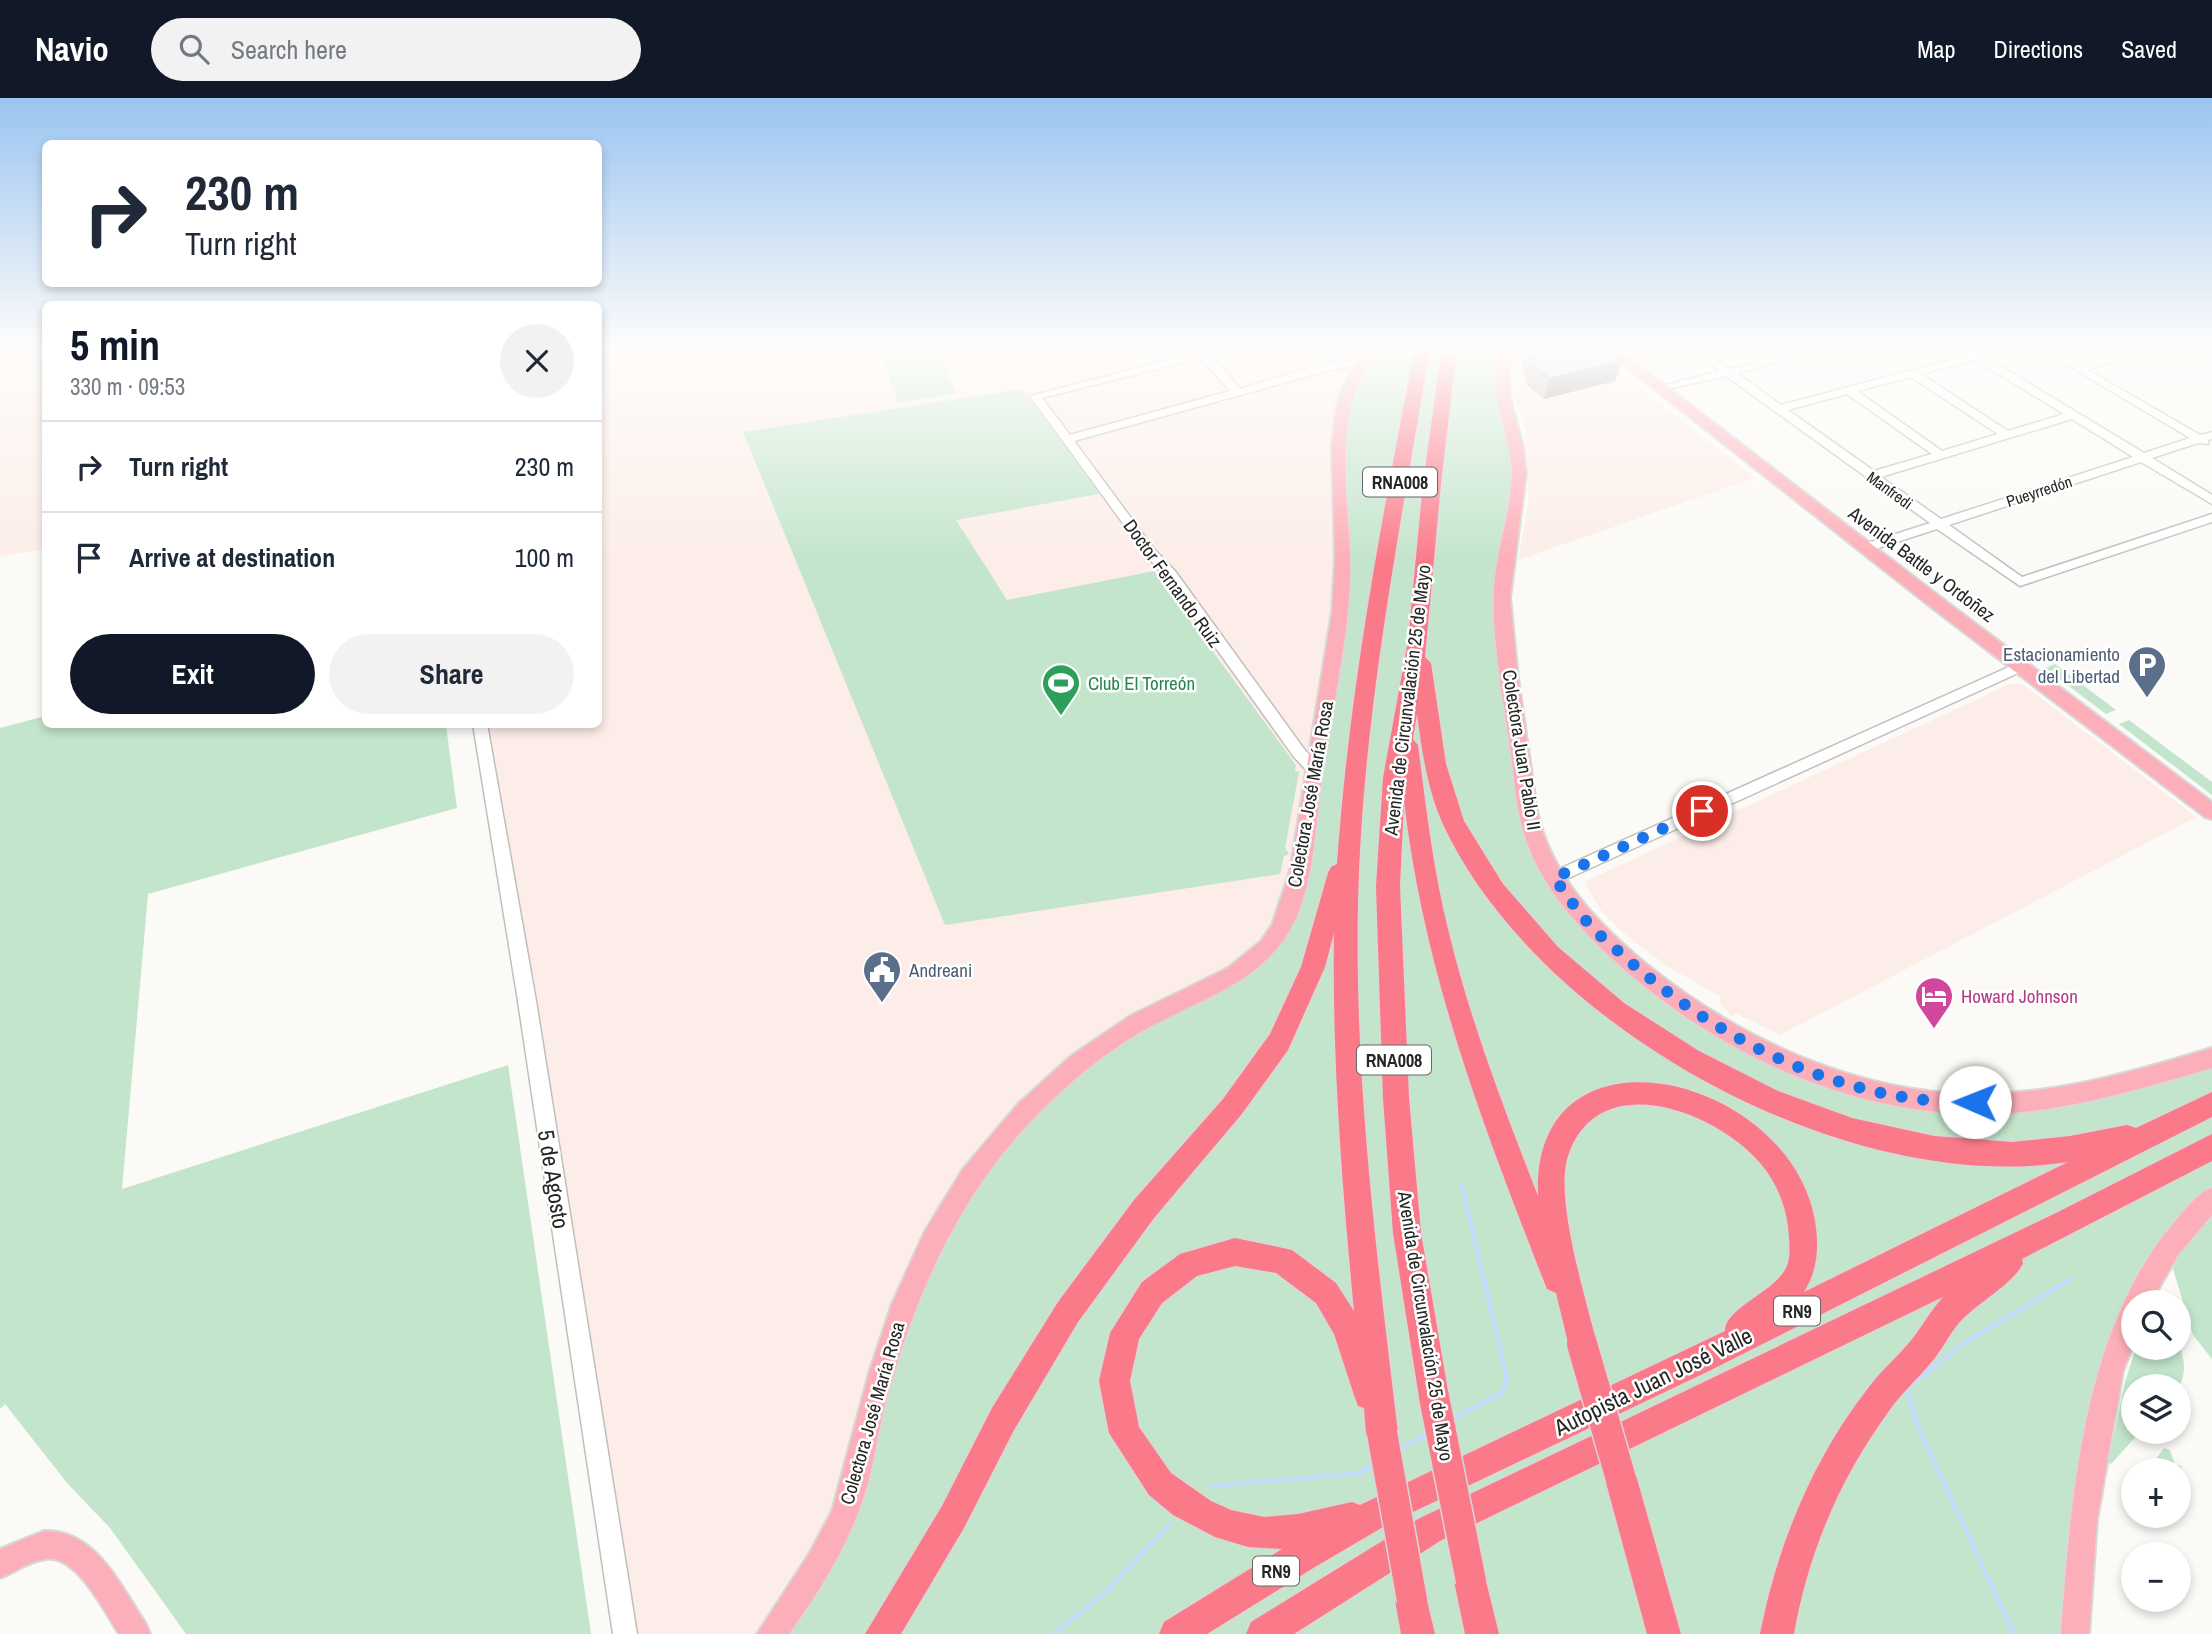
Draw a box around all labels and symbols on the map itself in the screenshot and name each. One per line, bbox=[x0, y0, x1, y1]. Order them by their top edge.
street label: Manfredi bbox=[1863, 466, 1917, 514]
road number: RNA008 bbox=[1363, 468, 1437, 496]
street label: Pueyrredón bbox=[2003, 470, 2075, 512]
street label: Avenida Battle y Ordoñez bbox=[1843, 500, 2001, 628]
street label: Doctor Fernando Ruiz bbox=[1118, 514, 1228, 653]
street label: Avenida de Circunvalación 25 de Mayo bbox=[1377, 563, 1437, 838]
place label: Estacionamiento del Libertad bbox=[2003, 641, 2120, 689]
parking icon: Estacionamiento del Libertad bbox=[2126, 644, 2168, 699]
sports icon: Club El Torreón bbox=[1040, 662, 1082, 717]
street label: Colectora Juan Pablo II bbox=[1496, 668, 1548, 832]
place label: Club El Torreón bbox=[1088, 670, 1195, 696]
street label: Colectora José María Rosa bbox=[1281, 698, 1339, 889]
pin bbox=[1672, 781, 1732, 841]
public building icon: Andreani bbox=[861, 949, 903, 1004]
place label: Andreani bbox=[908, 957, 972, 983]
hotel icon: Howard Johnson bbox=[1913, 975, 1955, 1030]
place label: Howard Johnson bbox=[1961, 983, 2078, 1009]
road number: RNA008 bbox=[1357, 1045, 1431, 1074]
position arrow bbox=[1938, 1065, 2012, 1139]
street label: 5 de Agosto bbox=[531, 1127, 577, 1231]
street label: Avenida de Circunvalación 25 de Mayo bbox=[1392, 1188, 1460, 1463]
road number: RN9 bbox=[1774, 1296, 1820, 1326]
street label: Colectora José María Rosa bbox=[833, 1318, 911, 1507]
street label: Autopista Juan José Valle bbox=[1548, 1320, 1757, 1443]
road number: RN9 bbox=[1253, 1556, 1299, 1586]

